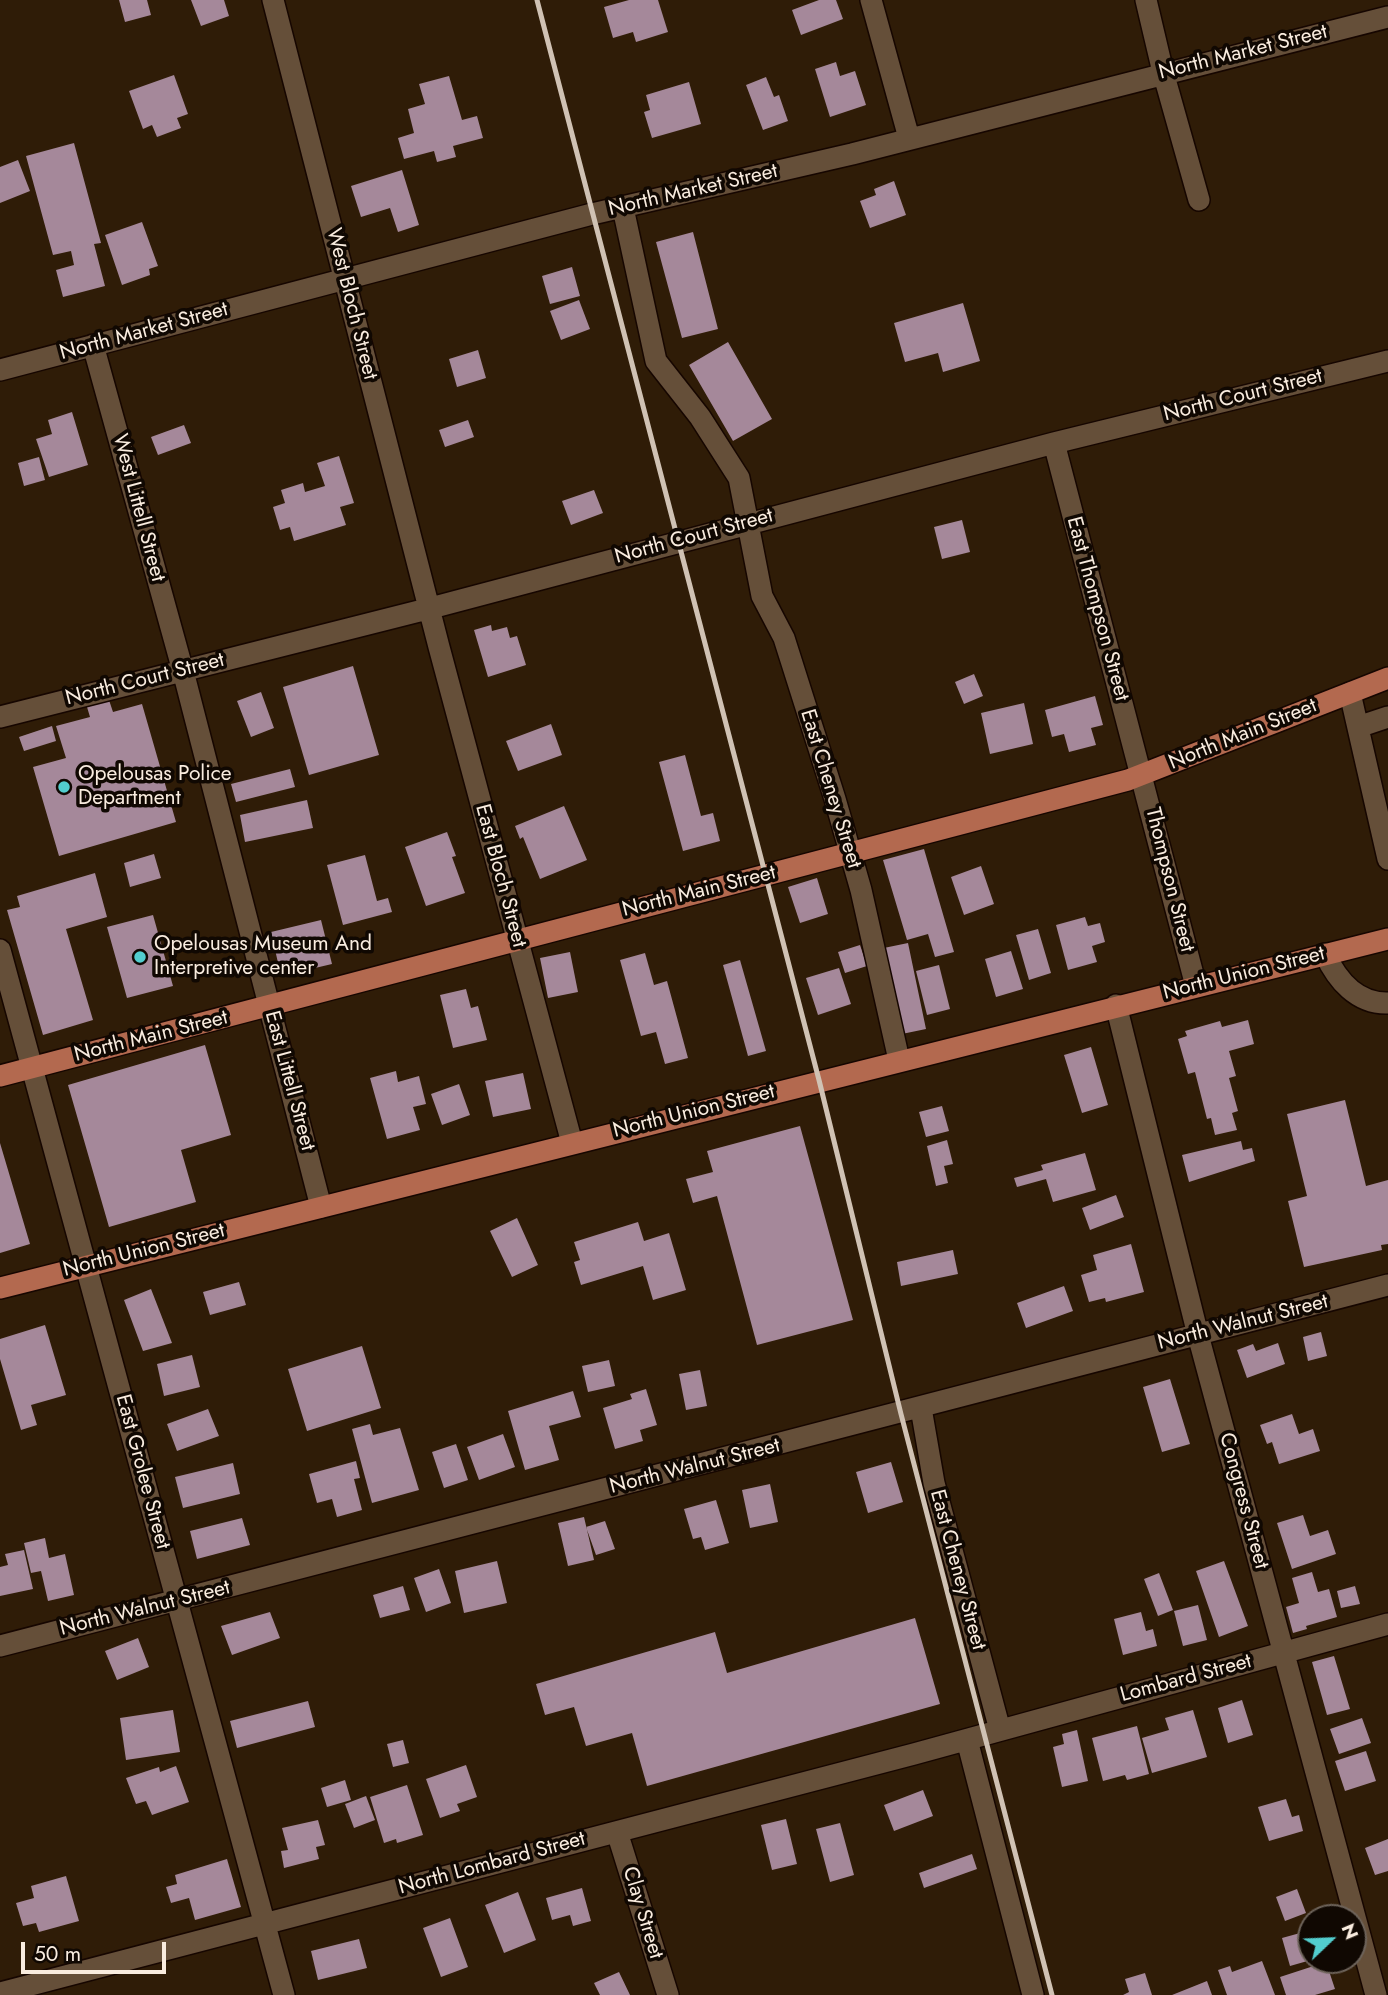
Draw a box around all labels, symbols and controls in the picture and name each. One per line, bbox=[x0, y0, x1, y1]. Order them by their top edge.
street label: North Market Street bbox=[1156, 20, 1330, 86]
street label: North Market Street bbox=[606, 159, 780, 223]
street label: West Bloch Street bbox=[320, 226, 382, 382]
street label: North Market Street bbox=[57, 297, 231, 367]
street label: North Court Street bbox=[1161, 364, 1325, 428]
street label: West Littell Street bbox=[106, 432, 170, 584]
street label: North Court Street bbox=[612, 504, 776, 570]
street label: East Thompson Street bbox=[1060, 514, 1134, 704]
street label: North Court Street bbox=[63, 648, 227, 712]
street label: North Main Street bbox=[1165, 694, 1321, 776]
street label: East Cheney Street bbox=[794, 706, 866, 872]
place label: Opelousas Police Department bbox=[78, 762, 232, 812]
marker: Opelousas Police Department bbox=[56, 779, 72, 795]
street label: East Bloch Street bbox=[469, 802, 531, 950]
street label: Thompson Street bbox=[1139, 805, 1199, 955]
street label: North Main Street bbox=[620, 861, 778, 923]
place label: Opelousas Museum And Interpretive center bbox=[154, 932, 372, 982]
street label: North Union Street bbox=[1160, 942, 1328, 1006]
marker: Opelousas Museum And Interpretive center bbox=[132, 949, 148, 965]
street label: North Main Street bbox=[72, 1006, 230, 1068]
street label: East Littell Street bbox=[258, 1009, 320, 1153]
street label: North Union Street bbox=[610, 1080, 778, 1144]
street label: North Union Street bbox=[60, 1219, 228, 1283]
street label: North Walnut Street bbox=[1155, 1290, 1331, 1356]
street label: East Grolee Street bbox=[109, 1392, 175, 1552]
street label: Congress Street bbox=[1213, 1430, 1273, 1572]
street label: North Walnut Street bbox=[607, 1434, 783, 1500]
street label: East Cheney Street bbox=[923, 1487, 991, 1653]
street label: North Walnut Street bbox=[57, 1576, 233, 1642]
street label: Lombard Street bbox=[1118, 1649, 1254, 1709]
street label: North Lombard Street bbox=[396, 1827, 588, 1901]
street label: Clay Street bbox=[616, 1864, 668, 1962]
north arrow bbox=[1297, 1904, 1367, 1974]
text: N bbox=[1335, 1919, 1365, 1944]
scale bar bbox=[24, 1928, 170, 1972]
text: 50 m bbox=[34, 1939, 81, 1969]

